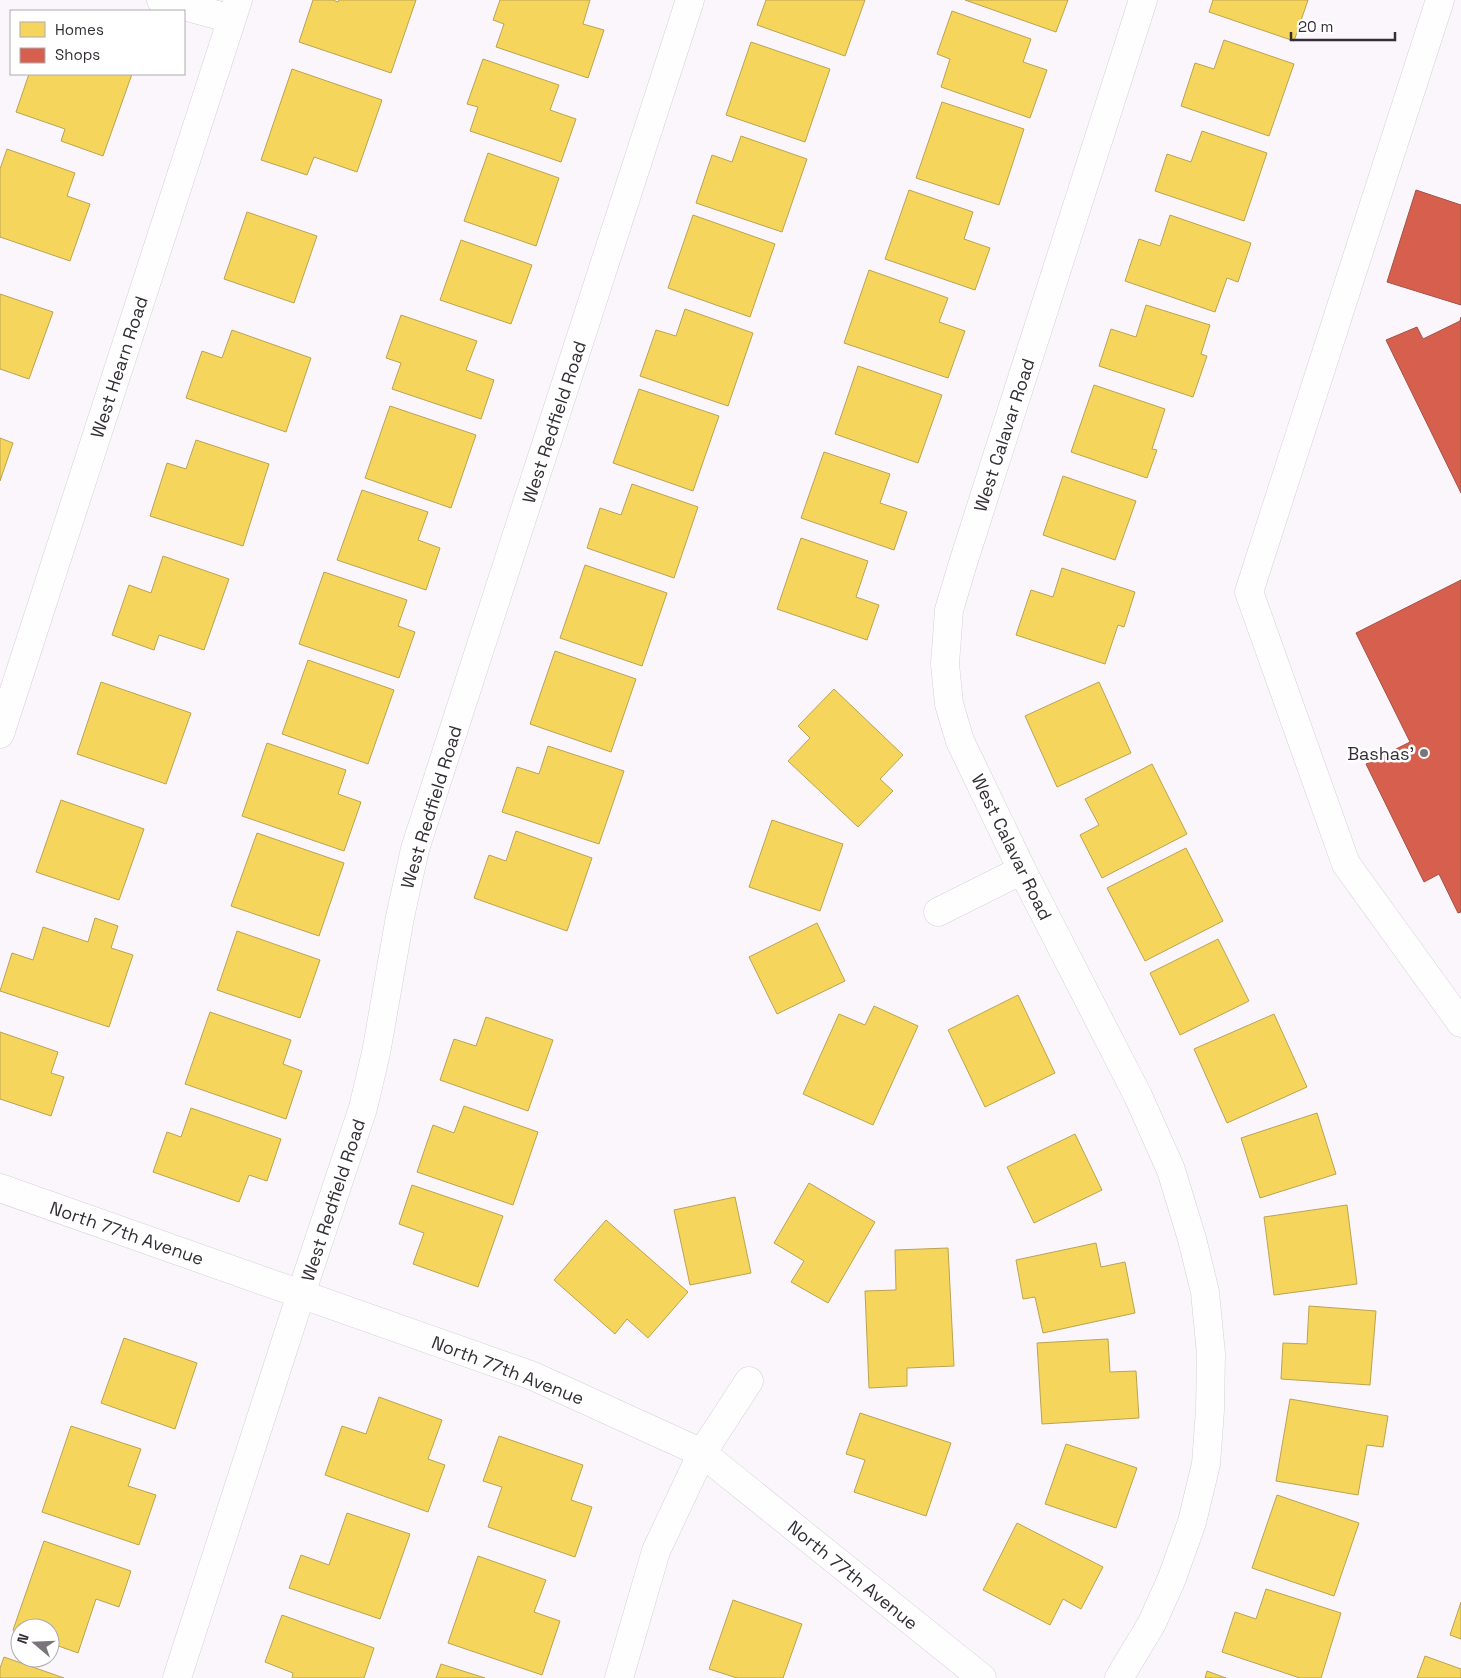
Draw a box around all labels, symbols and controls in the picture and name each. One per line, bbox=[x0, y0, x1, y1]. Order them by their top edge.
legend bbox=[10, 10, 185, 75]
scale bar bbox=[1291, 10, 1395, 42]
text: 20 m bbox=[1298, 17, 1333, 36]
text: Homes bbox=[55, 20, 104, 39]
text: Shops bbox=[55, 45, 100, 64]
street label: West Hearn Road bbox=[85, 293, 153, 441]
street label: West Redfield Road bbox=[517, 338, 591, 506]
street label: West Calavar Road bbox=[968, 355, 1040, 515]
street label: West Redfield Road bbox=[395, 723, 467, 891]
place label: Bashas' bbox=[1347, 742, 1414, 765]
marker: Bashas' bbox=[1418, 747, 1430, 759]
street label: West Calavar Road bbox=[967, 770, 1057, 924]
street label: West Redfield Road bbox=[296, 1116, 370, 1284]
street label: North 77th Avenue bbox=[47, 1196, 207, 1270]
street label: North 77th Avenue bbox=[429, 1330, 587, 1410]
street label: North 77th Avenue bbox=[783, 1515, 923, 1635]
north arrow bbox=[10, 1618, 60, 1668]
text: N bbox=[13, 1631, 33, 1646]

